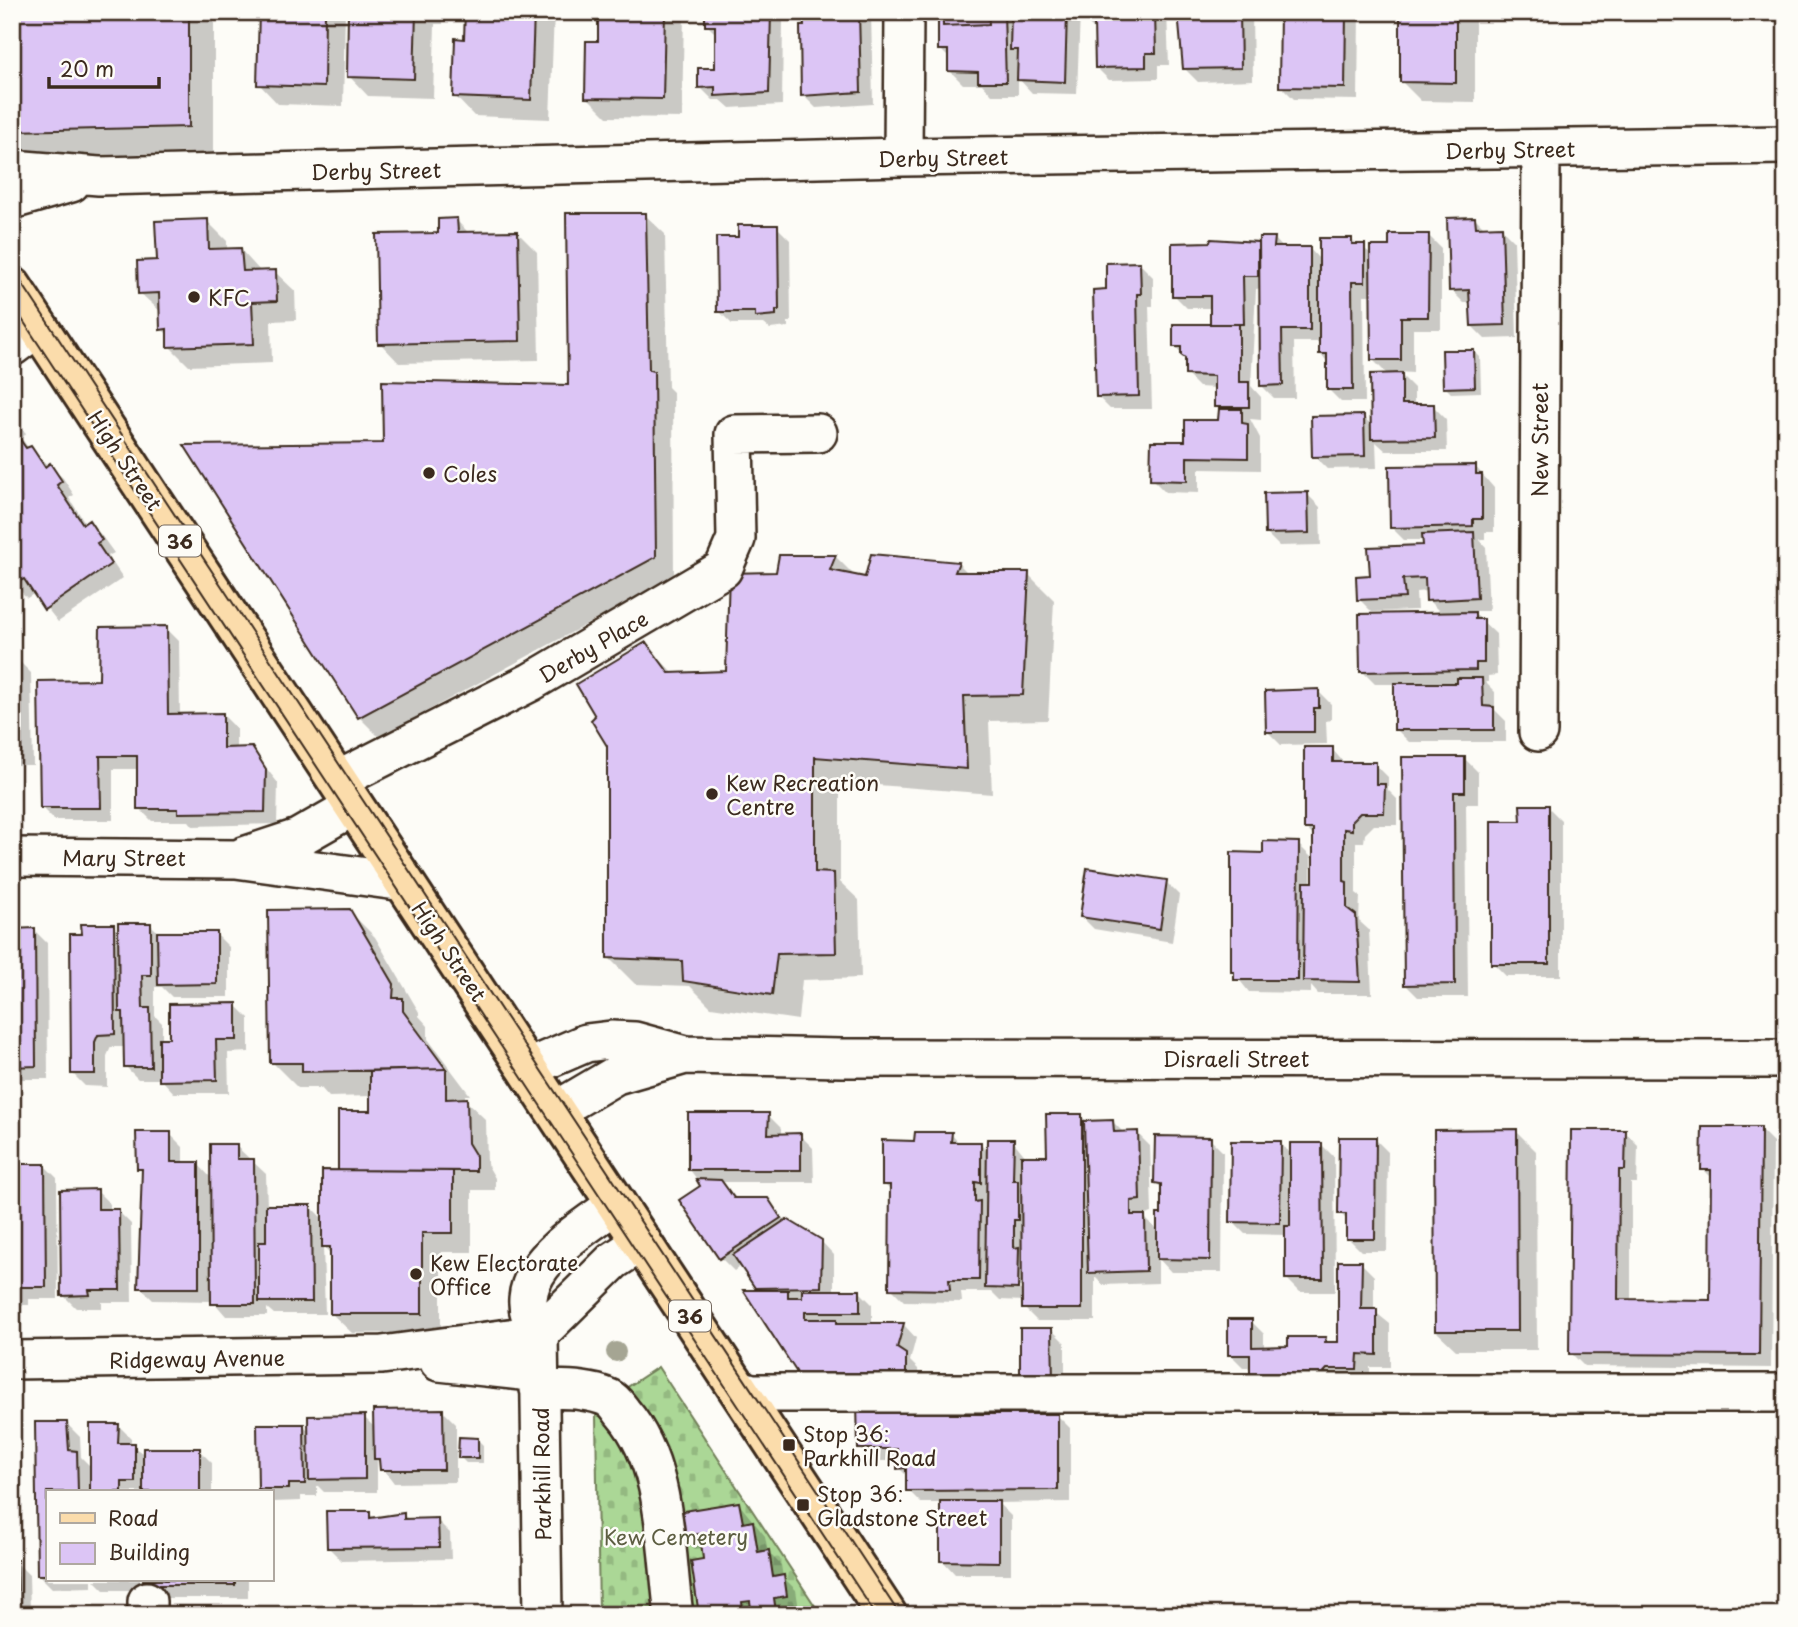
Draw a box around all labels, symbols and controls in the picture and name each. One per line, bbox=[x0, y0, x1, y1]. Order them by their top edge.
scale bar bbox=[49, 46, 159, 90]
text: 20 m bbox=[60, 52, 114, 84]
street label: Derby Street bbox=[1444, 132, 1576, 166]
street label: Derby Street bbox=[877, 140, 1009, 174]
street label: Derby Street bbox=[310, 153, 442, 187]
place label: KFC bbox=[208, 281, 250, 313]
marker: KFC bbox=[186, 289, 202, 305]
street label: New Street bbox=[1523, 383, 1555, 497]
street label: High Street bbox=[81, 403, 171, 517]
place label: Coles bbox=[443, 457, 497, 489]
marker: Coles bbox=[421, 465, 437, 481]
road number: 36 bbox=[159, 526, 201, 556]
street label: Derby Place bbox=[532, 602, 654, 690]
place label: Kew Recreation Centre bbox=[726, 766, 879, 822]
marker: Kew Recreation Centre bbox=[704, 786, 720, 802]
street label: Mary Street bbox=[62, 841, 186, 873]
street label: High Street bbox=[405, 894, 495, 1008]
street label: Disraeli Street bbox=[1163, 1042, 1309, 1074]
place label: Kew Electorate Office bbox=[430, 1246, 578, 1302]
marker: Kew Electorate Office bbox=[408, 1266, 424, 1282]
road number: 36 bbox=[669, 1300, 711, 1332]
street label: Ridgeway Avenue bbox=[109, 1340, 285, 1376]
street label: Parkhill Road bbox=[524, 1407, 558, 1541]
place label: Stop 36: Parkhill Road bbox=[803, 1417, 936, 1473]
marker: Stop 36: Parkhill Road bbox=[781, 1437, 797, 1453]
place label: Stop 36: Gladstone Street bbox=[817, 1477, 987, 1533]
legend bbox=[46, 1490, 273, 1582]
marker: Stop 36: Gladstone Street bbox=[795, 1497, 811, 1513]
text: Road bbox=[108, 1501, 159, 1533]
park label: Kew Cemetery bbox=[604, 1520, 748, 1552]
text: Building bbox=[108, 1535, 190, 1567]

